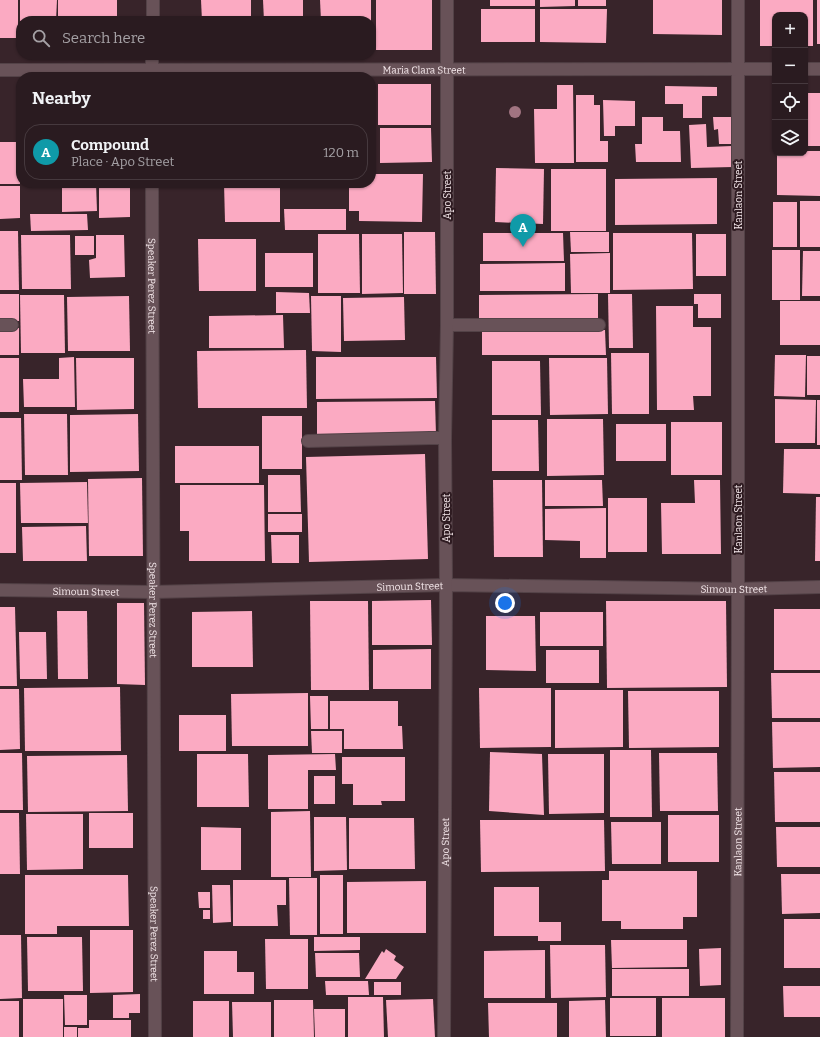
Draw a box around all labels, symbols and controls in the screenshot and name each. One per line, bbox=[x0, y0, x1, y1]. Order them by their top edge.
map controls bbox=[772, 12, 808, 156]
button: + bbox=[772, 12, 808, 48]
search box bbox=[16, 16, 376, 60]
icon: search bbox=[30, 27, 52, 49]
text: Search here bbox=[62, 29, 145, 47]
button: − bbox=[772, 48, 808, 84]
street label: Maria Clara Street bbox=[382, 64, 466, 77]
button: locate bbox=[772, 84, 808, 120]
text: Nearby bbox=[32, 88, 91, 109]
button: layers bbox=[772, 120, 808, 156]
text: Compound bbox=[71, 136, 149, 154]
text: A bbox=[41, 145, 51, 160]
text: 120 m bbox=[323, 145, 359, 160]
text: Place · Apo Street bbox=[71, 154, 174, 169]
street label: Kanlaon Street bbox=[733, 160, 745, 230]
street label: Apo Street bbox=[442, 170, 454, 219]
pin: A bbox=[510, 214, 536, 247]
street label: Speaker Perez Street bbox=[145, 238, 158, 334]
street label: Kanlaon Street bbox=[733, 484, 745, 554]
street label: Apo Street bbox=[441, 493, 453, 542]
street label: Speaker Perez Street bbox=[146, 562, 159, 658]
street label: Simoun Street bbox=[376, 580, 444, 594]
street label: Simoun Street bbox=[700, 583, 768, 596]
street label: Simoun Street bbox=[53, 586, 120, 599]
your location bbox=[495, 593, 515, 613]
street label: Kanlaon Street bbox=[732, 807, 745, 877]
street label: Apo Street bbox=[440, 817, 452, 866]
street label: Speaker Perez Street bbox=[147, 886, 160, 982]

